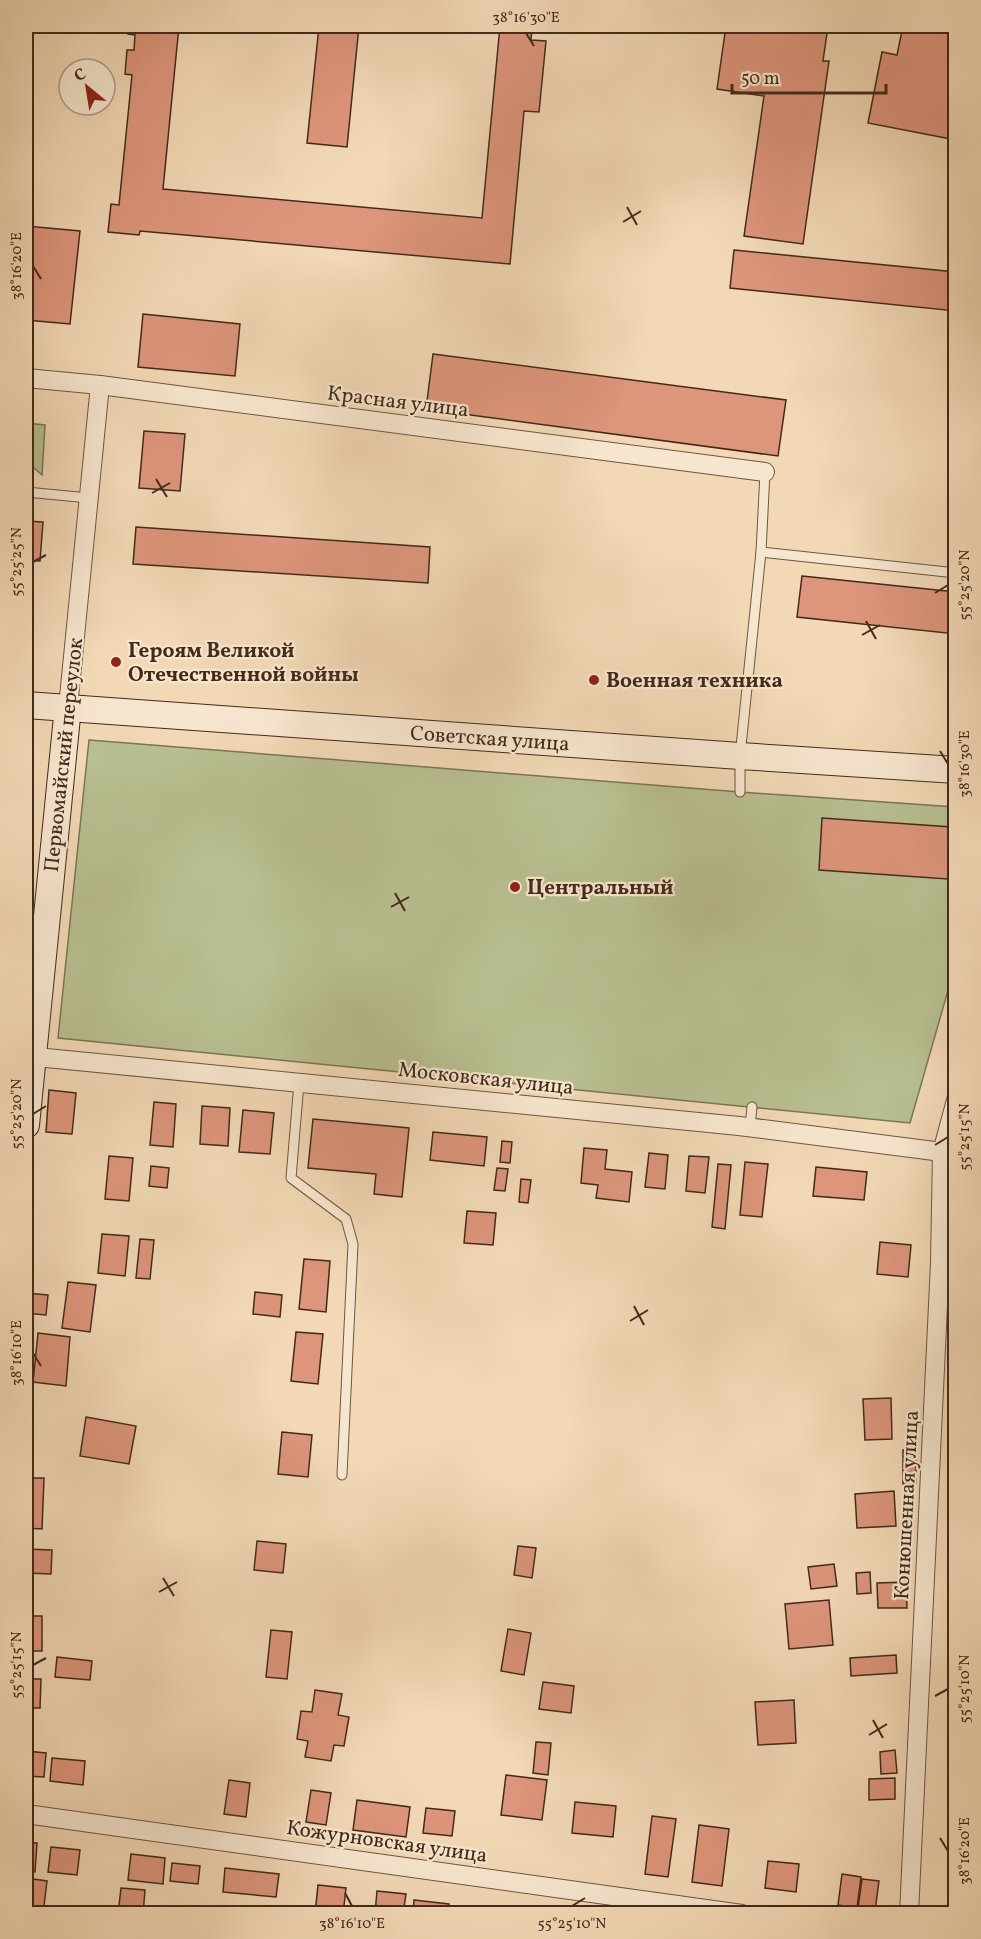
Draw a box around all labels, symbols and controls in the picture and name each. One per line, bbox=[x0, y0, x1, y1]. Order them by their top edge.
text: 38°16'30"E bbox=[492, 8, 560, 29]
north arrow bbox=[57, 57, 117, 117]
scale bar bbox=[732, 57, 886, 95]
text: С bbox=[71, 64, 90, 88]
text: 50 m bbox=[741, 67, 780, 92]
text: 38°16'20"E bbox=[7, 232, 28, 300]
street label: Красная улица bbox=[325, 379, 470, 426]
text: 55°25'25"N bbox=[7, 527, 28, 597]
text: 55°25'20"N bbox=[955, 550, 976, 620]
street label: Первомайский переулок bbox=[38, 636, 91, 874]
place label: Героям Великой Отечественной войны bbox=[128, 637, 359, 690]
marker: Героям Великой Отечественной войны bbox=[109, 655, 123, 669]
place label: Военная техника bbox=[606, 667, 783, 696]
marker: Военная техника bbox=[587, 673, 601, 687]
street label: Советская улица bbox=[409, 719, 571, 760]
text: 38°16'30"E bbox=[955, 730, 976, 798]
place label: Центральный bbox=[527, 874, 674, 903]
marker: Центральный bbox=[508, 880, 522, 894]
street label: Московская улица bbox=[397, 1056, 575, 1103]
text: 55°25'20"N bbox=[7, 1079, 28, 1149]
text: 55°25'15"N bbox=[955, 1103, 976, 1171]
text: 38°16'10"E bbox=[7, 1320, 28, 1386]
street label: Конюшенная улица bbox=[888, 1410, 927, 1601]
text: 55°25'15"N bbox=[7, 1631, 28, 1699]
text: 55°25'10"N bbox=[955, 1655, 976, 1723]
street label: Кожурновская улица bbox=[284, 1814, 489, 1871]
text: 38°16'20"E bbox=[955, 1817, 976, 1885]
text: 38°16'10"E bbox=[319, 1914, 385, 1935]
text: 55°25'10"N bbox=[538, 1914, 606, 1935]

